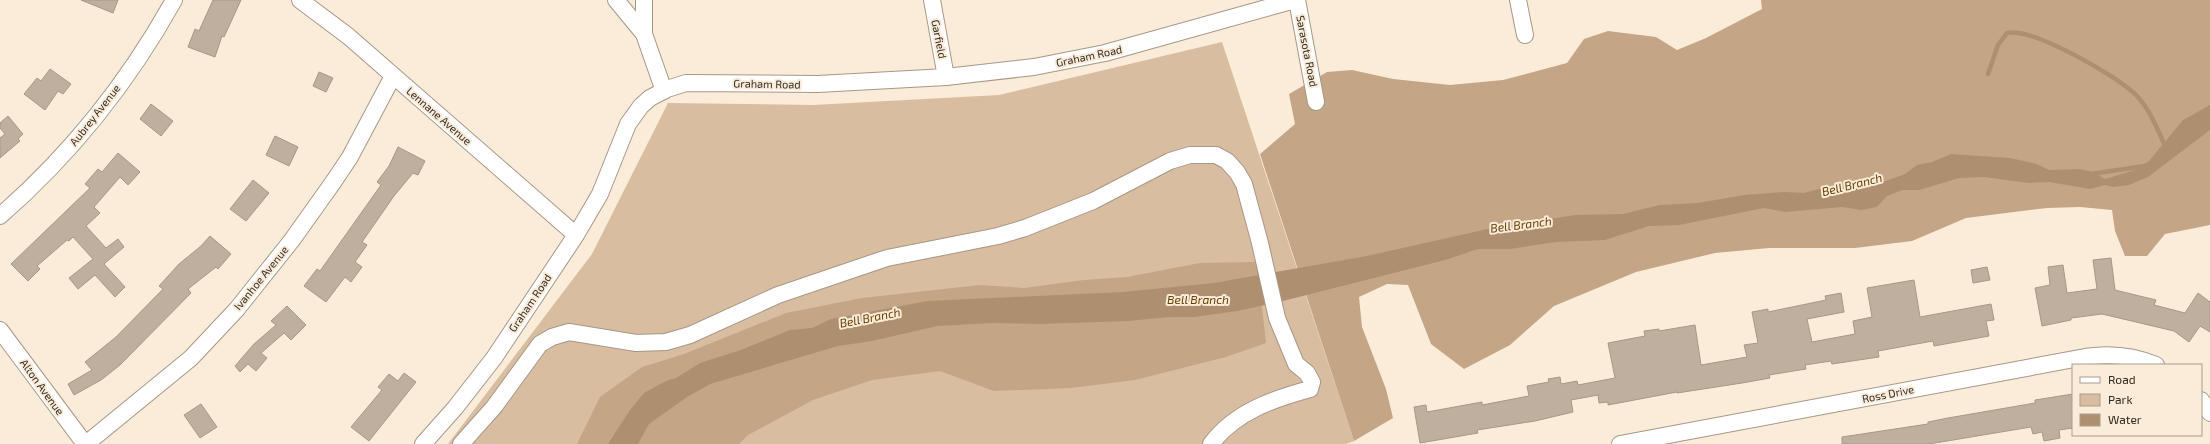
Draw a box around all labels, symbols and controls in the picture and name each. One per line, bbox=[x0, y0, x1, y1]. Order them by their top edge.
street label: Sarasota Road bbox=[1294, 14, 1321, 88]
street label: Garfield bbox=[929, 18, 950, 60]
street label: Graham Road bbox=[1055, 42, 1123, 69]
street label: Graham Road bbox=[733, 76, 801, 91]
street label: Aubrey Avenue bbox=[67, 81, 123, 148]
street label: Lennane Avenue bbox=[404, 84, 474, 147]
water label: Bell Branch bbox=[1820, 170, 1884, 198]
water label: Bell Branch bbox=[1489, 213, 1553, 235]
street label: Ivanhoe Avenue bbox=[231, 243, 290, 312]
street label: Graham Road bbox=[505, 271, 554, 334]
water label: Bell Branch bbox=[1167, 292, 1229, 306]
water label: Bell Branch bbox=[838, 304, 902, 330]
street label: Alton Avenue bbox=[18, 356, 67, 417]
legend bbox=[2072, 364, 2202, 436]
text: Road bbox=[2108, 372, 2136, 386]
street label: Ross Drive bbox=[1861, 382, 1915, 405]
text: Park bbox=[2108, 392, 2133, 406]
text: Water bbox=[2108, 412, 2142, 426]

